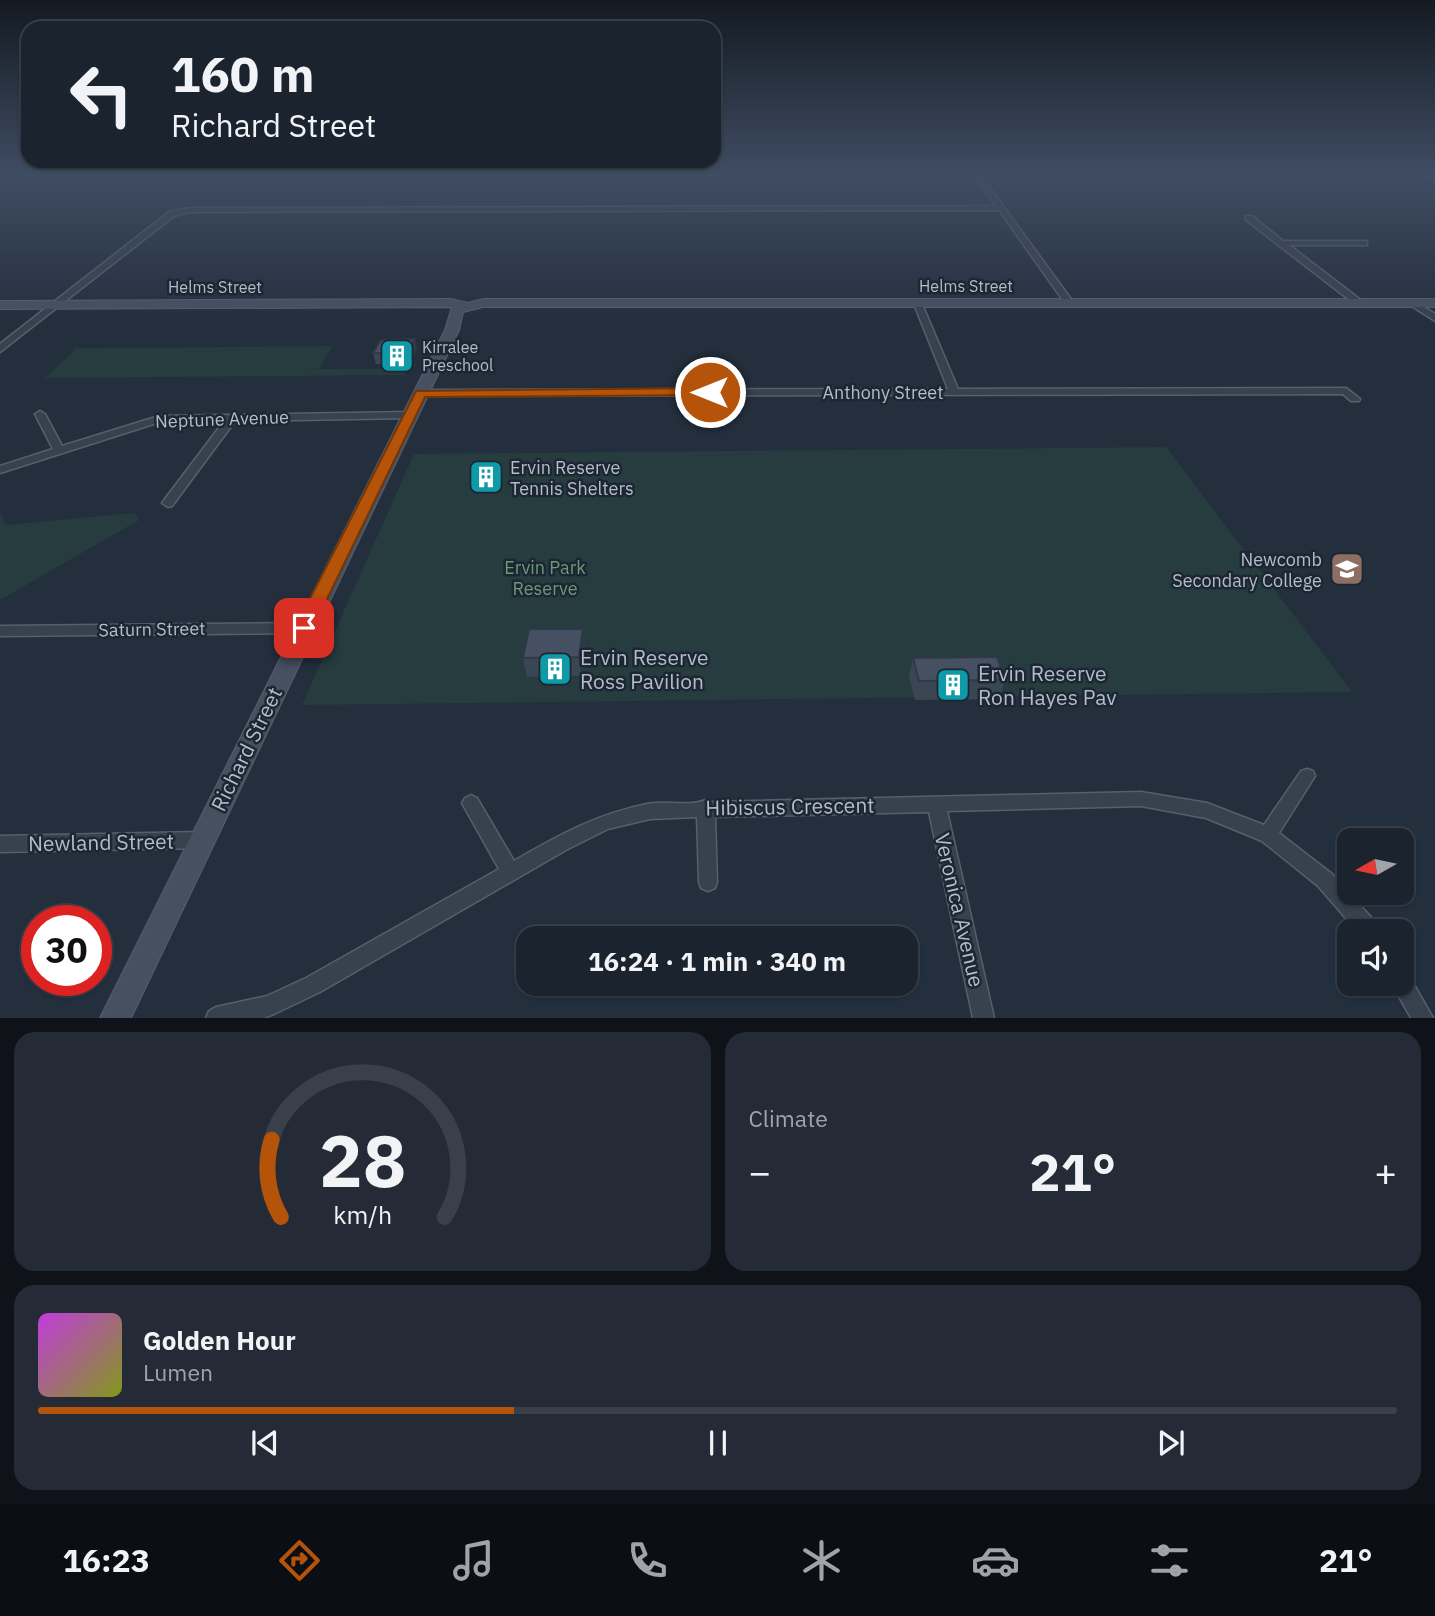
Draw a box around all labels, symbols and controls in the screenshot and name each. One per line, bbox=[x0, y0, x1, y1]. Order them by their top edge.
text: 160 m bbox=[171, 42, 315, 105]
icon: left bbox=[56, 49, 147, 140]
text: Richard Street bbox=[171, 104, 376, 146]
street label: Helms Street bbox=[919, 276, 1013, 296]
street label: Helms Street bbox=[168, 277, 262, 297]
building icon: Kirralee Preschool bbox=[378, 337, 416, 375]
place label: Kirralee Preschool bbox=[422, 337, 493, 375]
position arrow bbox=[673, 355, 747, 429]
street label: Anthony Street bbox=[822, 381, 944, 404]
street label: Neptune Avenue bbox=[155, 405, 289, 433]
place label: Ervin Reserve Tennis Shelters bbox=[510, 456, 634, 500]
building icon: Ervin Reserve Tennis Shelters bbox=[467, 458, 505, 496]
place label: Newcomb Secondary College bbox=[1172, 548, 1322, 592]
school or university icon: Newcomb Secondary College bbox=[1328, 550, 1366, 588]
park label: Ervin Park Reserve bbox=[504, 556, 586, 600]
pin bbox=[274, 598, 334, 658]
icon: arrive bbox=[285, 609, 323, 647]
street label: Saturn Street bbox=[98, 617, 206, 641]
place label: Ervin Reserve Ross Pavilion bbox=[580, 643, 709, 695]
building icon: Ervin Reserve Ross Pavilion bbox=[536, 650, 574, 688]
place label: Ervin Reserve Ron Hayes Pav bbox=[978, 659, 1117, 711]
building icon: Ervin Reserve Ron Hayes Pav bbox=[934, 666, 972, 704]
street label: Richard Street bbox=[204, 682, 288, 816]
street label: Hibiscus Crescent bbox=[705, 791, 875, 821]
street label: Newland Street bbox=[28, 827, 174, 857]
north arrow bbox=[1337, 828, 1414, 905]
map controls bbox=[1337, 828, 1414, 996]
street label: Veronica Avenue bbox=[929, 830, 991, 990]
speed limit sign: 30 bbox=[21, 905, 112, 996]
button: sound bbox=[1337, 919, 1414, 996]
text: 16:24 · 1 min · 340 m bbox=[588, 944, 846, 978]
text: Climate bbox=[749, 1103, 828, 1133]
text: 28 bbox=[319, 1113, 406, 1208]
text: 21° bbox=[1029, 1138, 1116, 1205]
text: − bbox=[749, 1147, 771, 1196]
text: + bbox=[1374, 1147, 1397, 1196]
text: km/h bbox=[333, 1198, 392, 1231]
text: Golden Hour bbox=[143, 1323, 296, 1357]
text: Lumen bbox=[143, 1357, 213, 1387]
icon: previous bbox=[246, 1424, 284, 1462]
icon: pause bbox=[699, 1424, 737, 1462]
icon: next bbox=[1152, 1424, 1190, 1462]
icon: directions bbox=[275, 1536, 324, 1585]
icon: music bbox=[449, 1536, 498, 1585]
icon: phone bbox=[623, 1536, 672, 1585]
icon: climate bbox=[797, 1536, 846, 1585]
icon: car bbox=[971, 1536, 1020, 1585]
icon: filters bbox=[1145, 1536, 1194, 1585]
text: 16:23 bbox=[63, 1539, 150, 1581]
text: 21° bbox=[1319, 1539, 1372, 1581]

